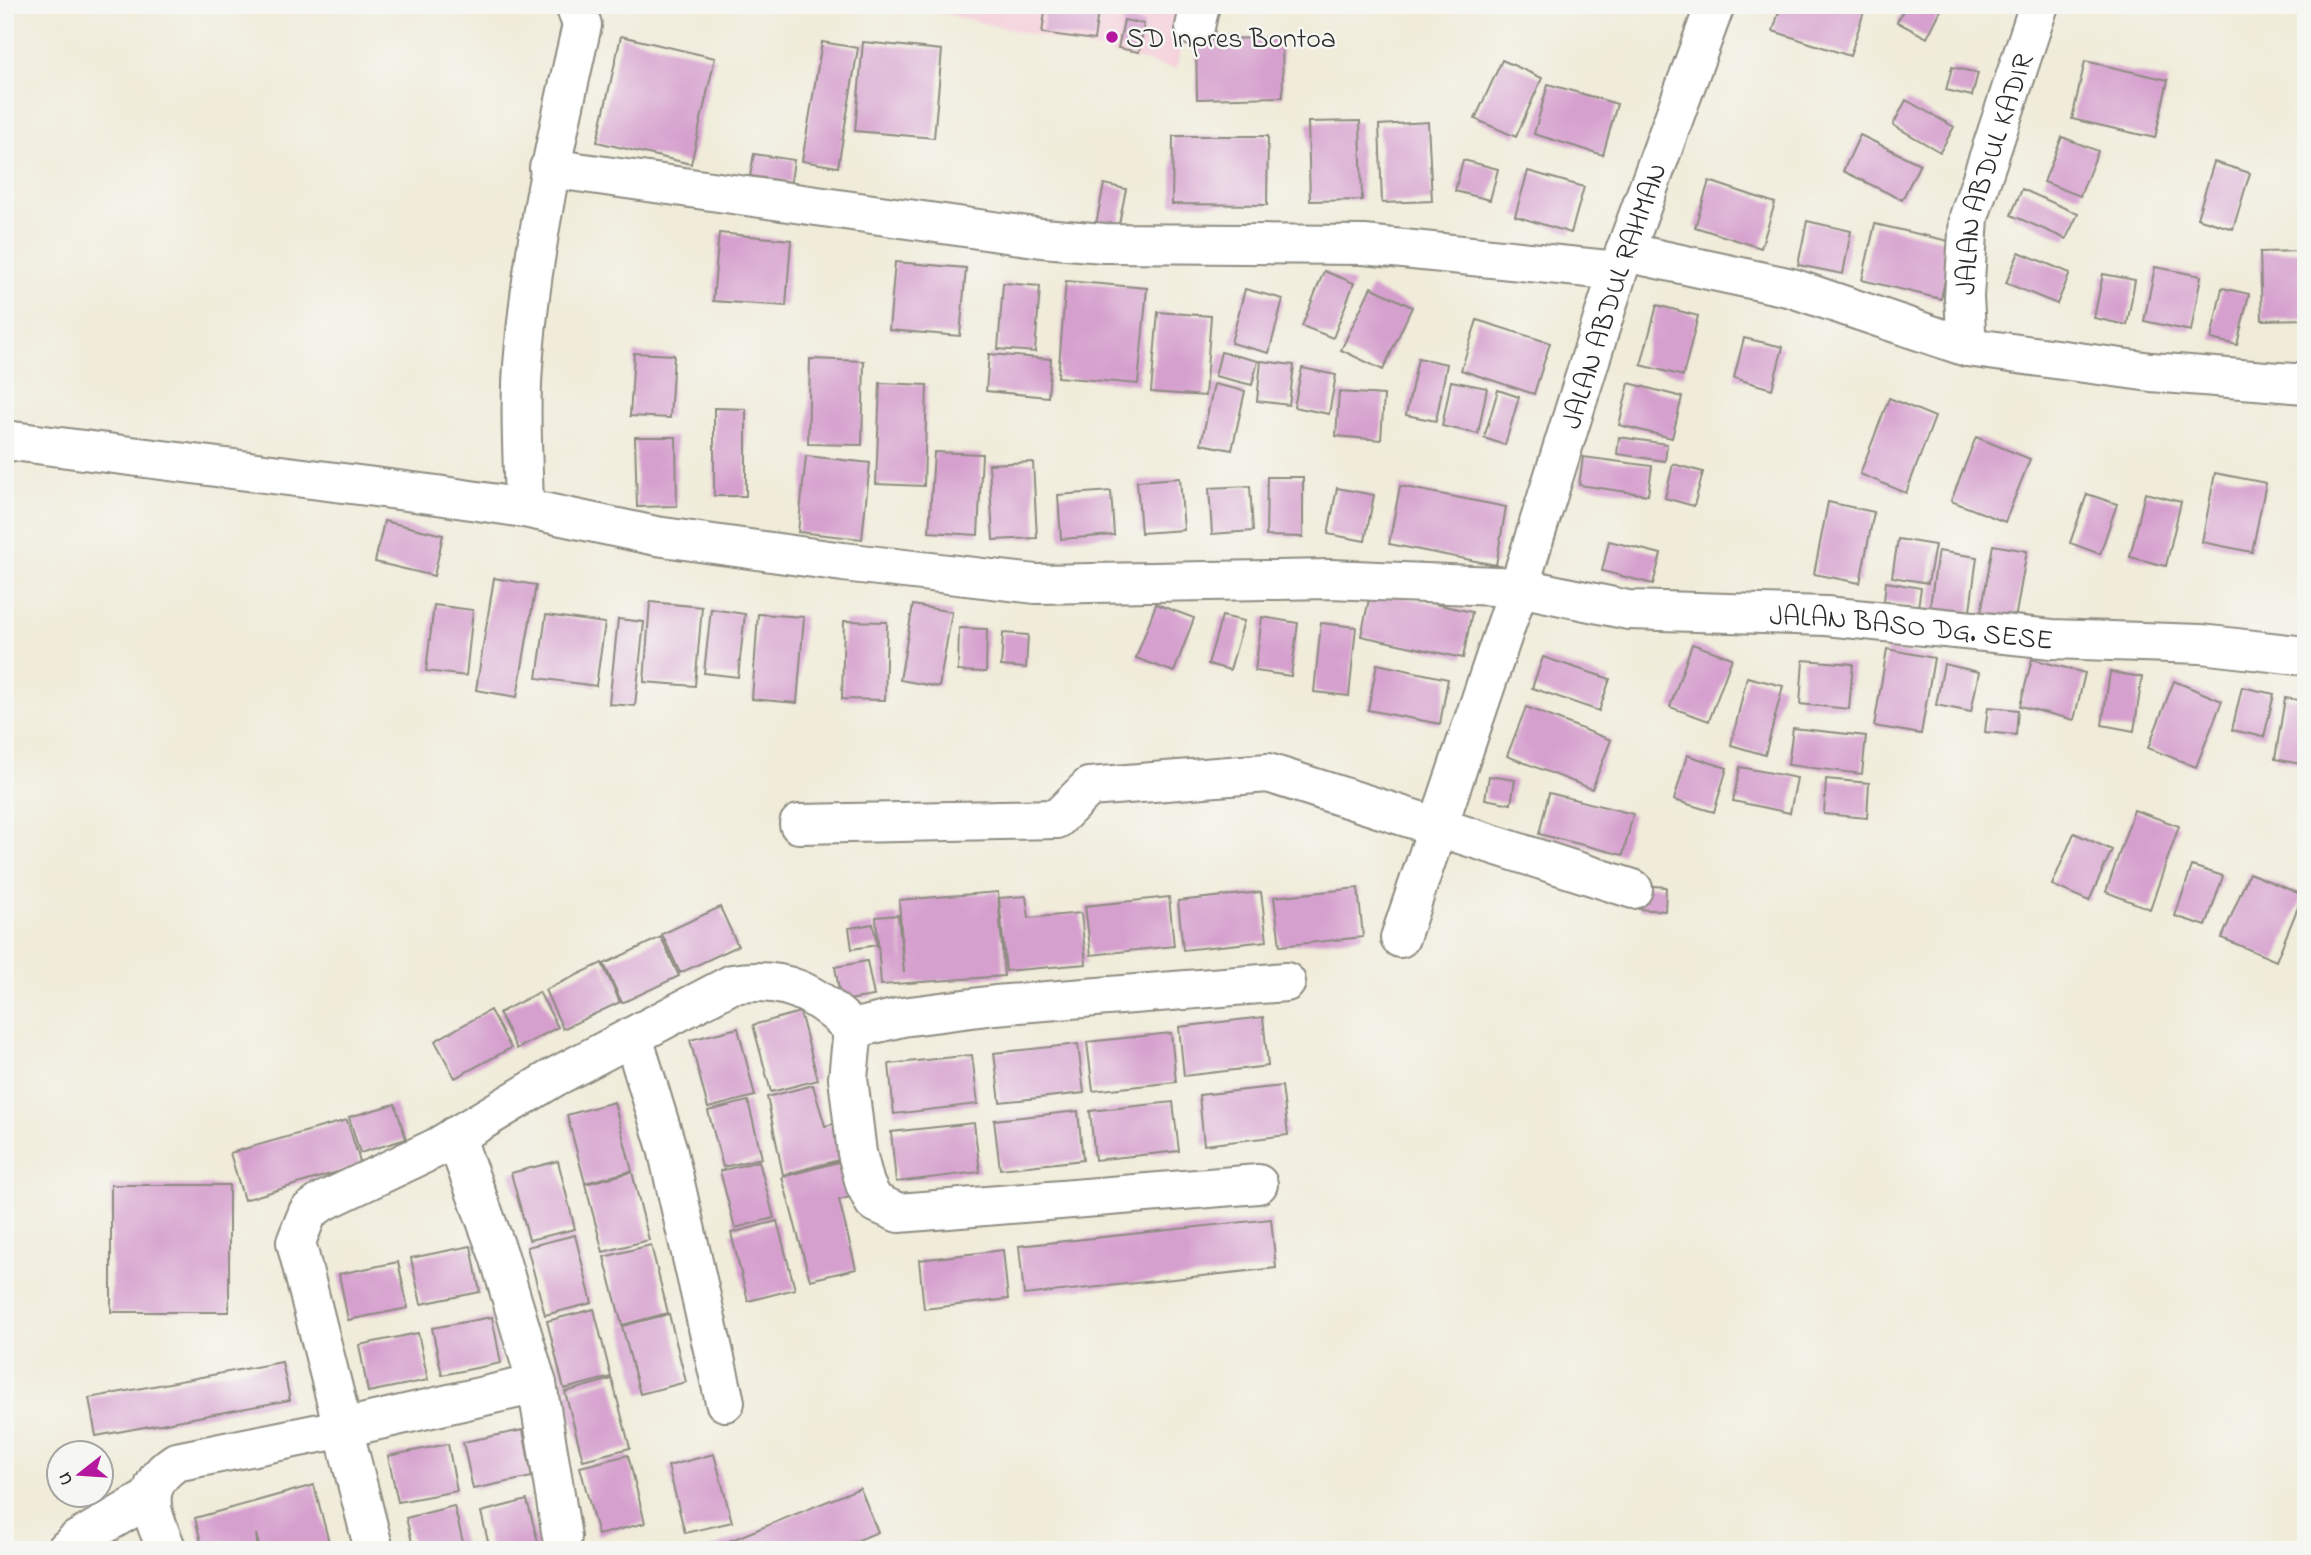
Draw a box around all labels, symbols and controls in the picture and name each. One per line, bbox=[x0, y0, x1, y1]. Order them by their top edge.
place label: SD Inpres Bontoa bbox=[1126, 20, 1336, 61]
marker: SD Inpres Bontoa bbox=[1104, 29, 1120, 45]
street label: JALAN ABDUL KADIR bbox=[1947, 48, 2046, 296]
street label: JALAN ABDUL RAHMAN bbox=[1553, 158, 1680, 435]
street label: JALAN BASO DG. SESE bbox=[1769, 597, 2055, 663]
north arrow bbox=[46, 1440, 116, 1510]
text: U bbox=[51, 1469, 81, 1488]

